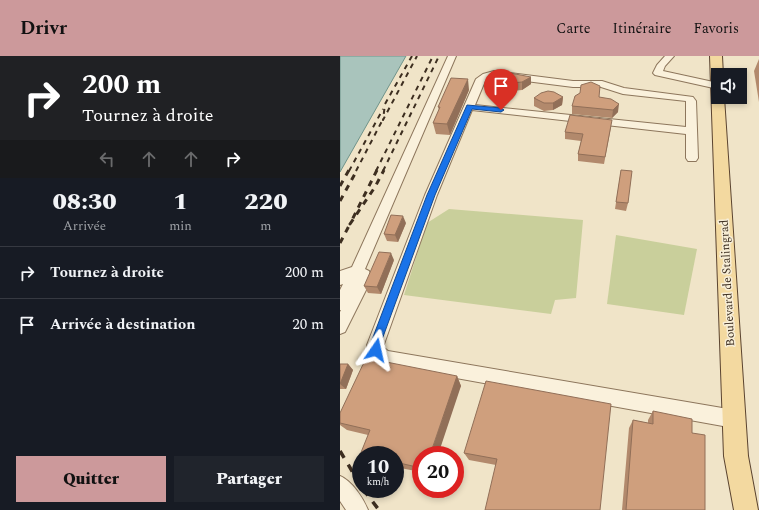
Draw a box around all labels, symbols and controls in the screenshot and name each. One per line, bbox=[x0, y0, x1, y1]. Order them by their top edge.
text: Drivr bbox=[20, 14, 67, 43]
text: Carte bbox=[556, 18, 591, 39]
text: Itinéraire bbox=[613, 18, 672, 39]
text: Favoris bbox=[694, 18, 739, 39]
text: 200 m bbox=[82, 63, 161, 106]
map controls bbox=[711, 68, 747, 104]
button: sound bbox=[711, 68, 747, 104]
pin bbox=[484, 69, 518, 110]
icon: right bbox=[16, 72, 68, 124]
icon: arrive bbox=[490, 75, 512, 97]
text: Tournez à droite bbox=[82, 102, 214, 129]
icon: left bbox=[96, 148, 118, 170]
icon: ahead bbox=[138, 148, 160, 170]
icon: ahead bbox=[180, 148, 202, 170]
icon: right bbox=[222, 148, 244, 170]
text: 08:30 bbox=[52, 184, 117, 220]
text: 1 bbox=[173, 184, 188, 220]
text: 220 bbox=[244, 184, 288, 220]
text: Arrivée bbox=[63, 216, 106, 236]
text: min bbox=[169, 216, 192, 236]
text: m bbox=[260, 216, 272, 236]
street label: Boulevard de Stalingrad bbox=[715, 219, 740, 347]
text: Tournez à droite bbox=[50, 261, 164, 284]
text: 200 m bbox=[285, 261, 324, 284]
icon: right bbox=[16, 262, 38, 284]
text: Arrivée à destination bbox=[50, 313, 196, 336]
text: 20 m bbox=[292, 313, 324, 336]
icon: arrive bbox=[16, 314, 38, 336]
position arrow bbox=[355, 329, 397, 371]
speed limit sign: 20 bbox=[412, 446, 464, 498]
text: 10 bbox=[367, 452, 389, 482]
button: Quitter bbox=[16, 456, 166, 502]
button: Partager bbox=[174, 456, 324, 502]
text: km/h bbox=[367, 474, 389, 490]

